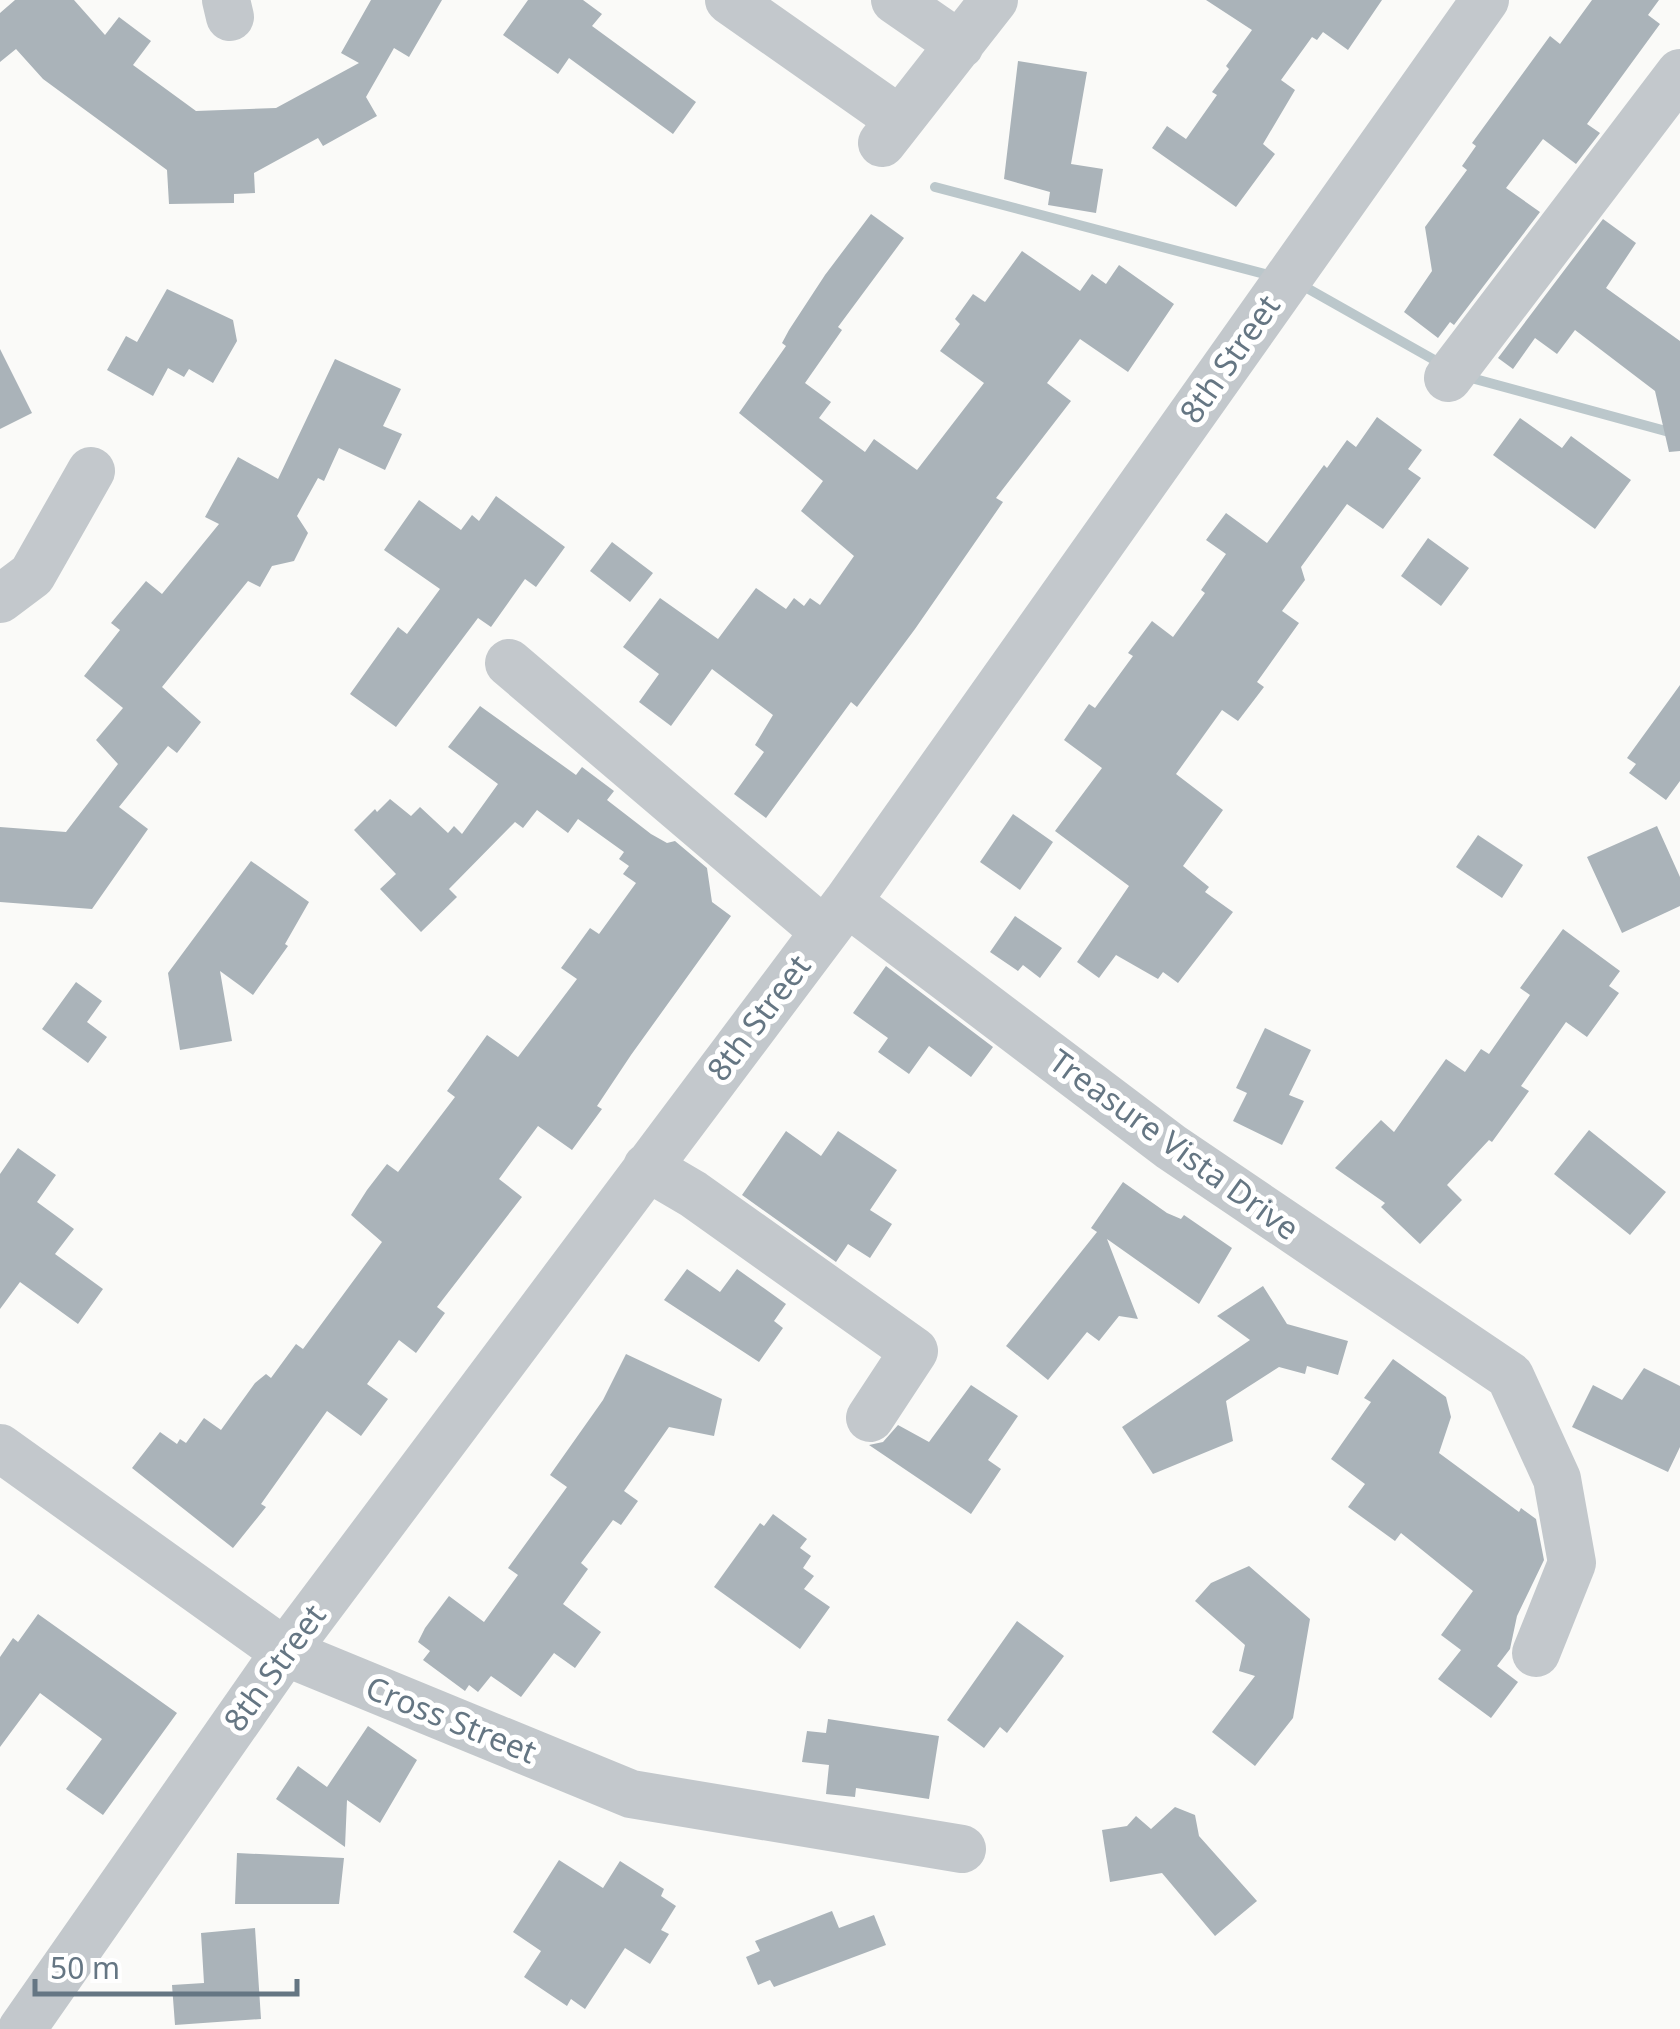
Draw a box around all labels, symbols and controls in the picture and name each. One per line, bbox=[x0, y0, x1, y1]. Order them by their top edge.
street label: 8th Street bbox=[1169, 285, 1289, 431]
street label: 8th Street bbox=[696, 945, 819, 1089]
street label: Treasure Vista Drive bbox=[1041, 1039, 1308, 1249]
street label: 8th Street bbox=[213, 1595, 334, 1739]
street label: Cross Street bbox=[360, 1665, 543, 1772]
scale bar bbox=[35, 1934, 298, 1996]
text: 50 m bbox=[50, 1947, 120, 1988]

